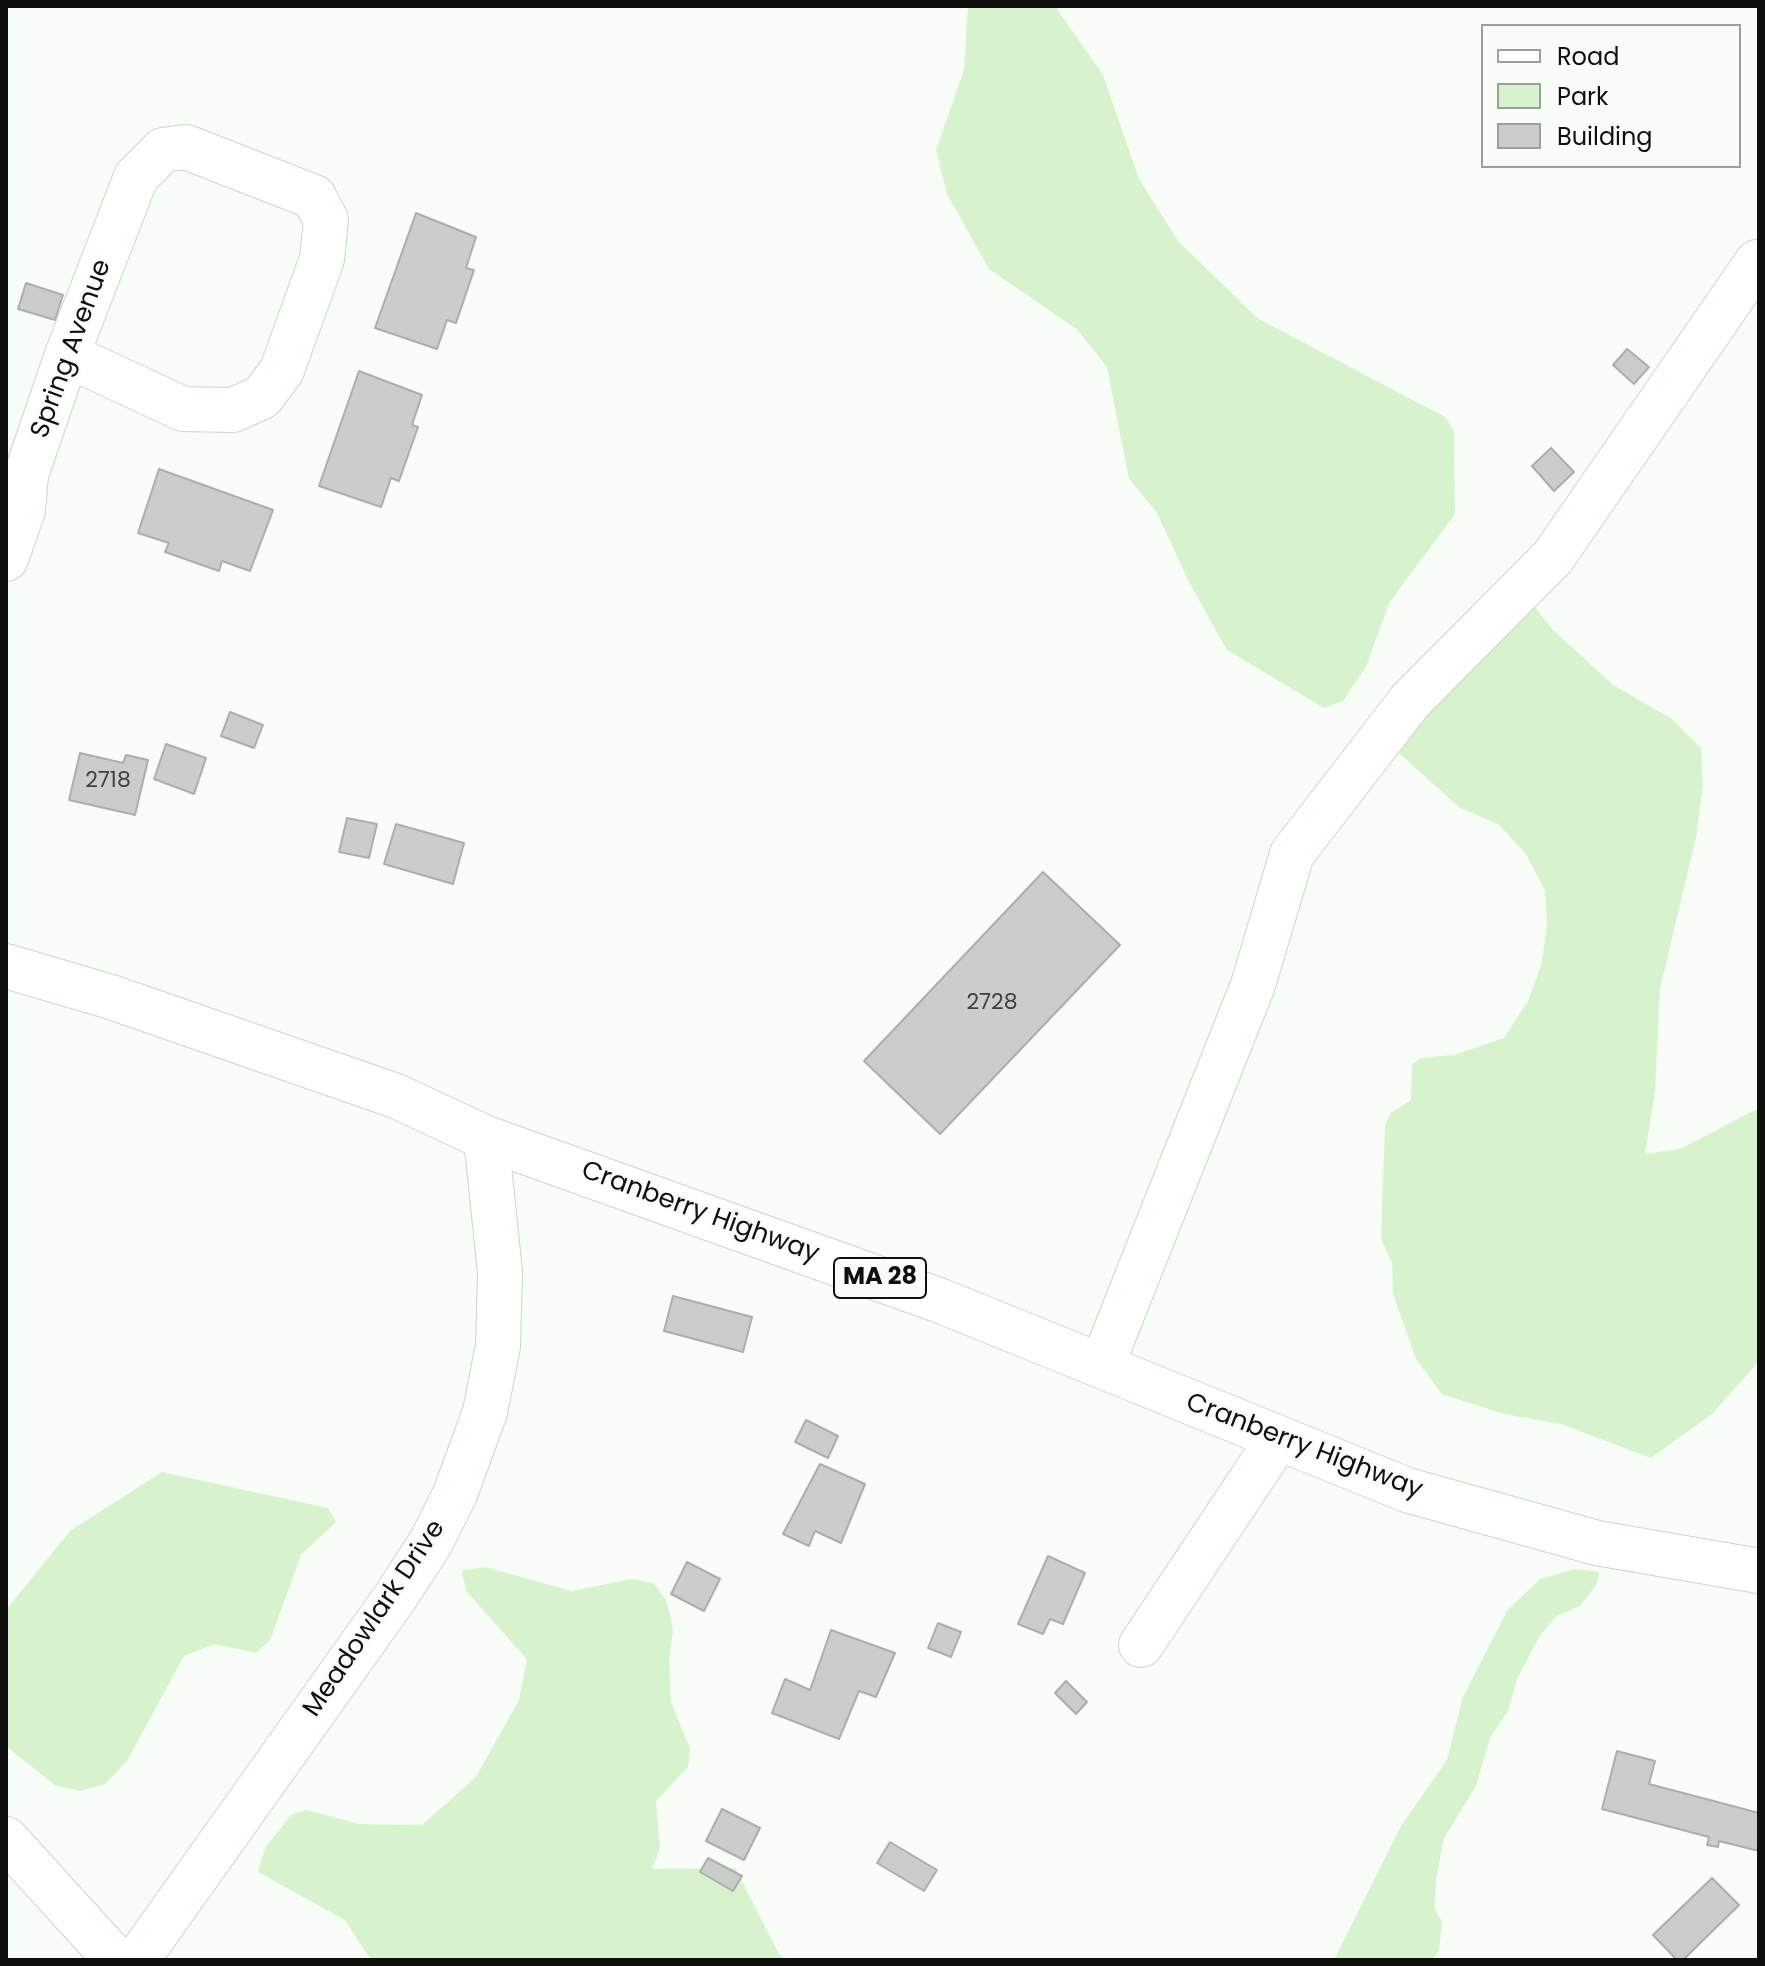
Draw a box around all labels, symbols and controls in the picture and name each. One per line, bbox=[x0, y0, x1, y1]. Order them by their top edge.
legend bbox=[1481, 24, 1741, 168]
text: Road bbox=[1557, 40, 1619, 73]
text: Park bbox=[1557, 80, 1608, 113]
text: Building bbox=[1557, 120, 1653, 153]
street label: Spring Avenue bbox=[25, 255, 119, 443]
house number: 2718 bbox=[85, 768, 131, 794]
house number: 2728 bbox=[966, 990, 1018, 1016]
street label: Cranberry Highway bbox=[577, 1155, 823, 1271]
road number: MA 28 bbox=[834, 1258, 926, 1298]
street label: Cranberry Highway bbox=[1181, 1387, 1427, 1507]
street label: Meadowlark Drive bbox=[298, 1515, 452, 1723]

